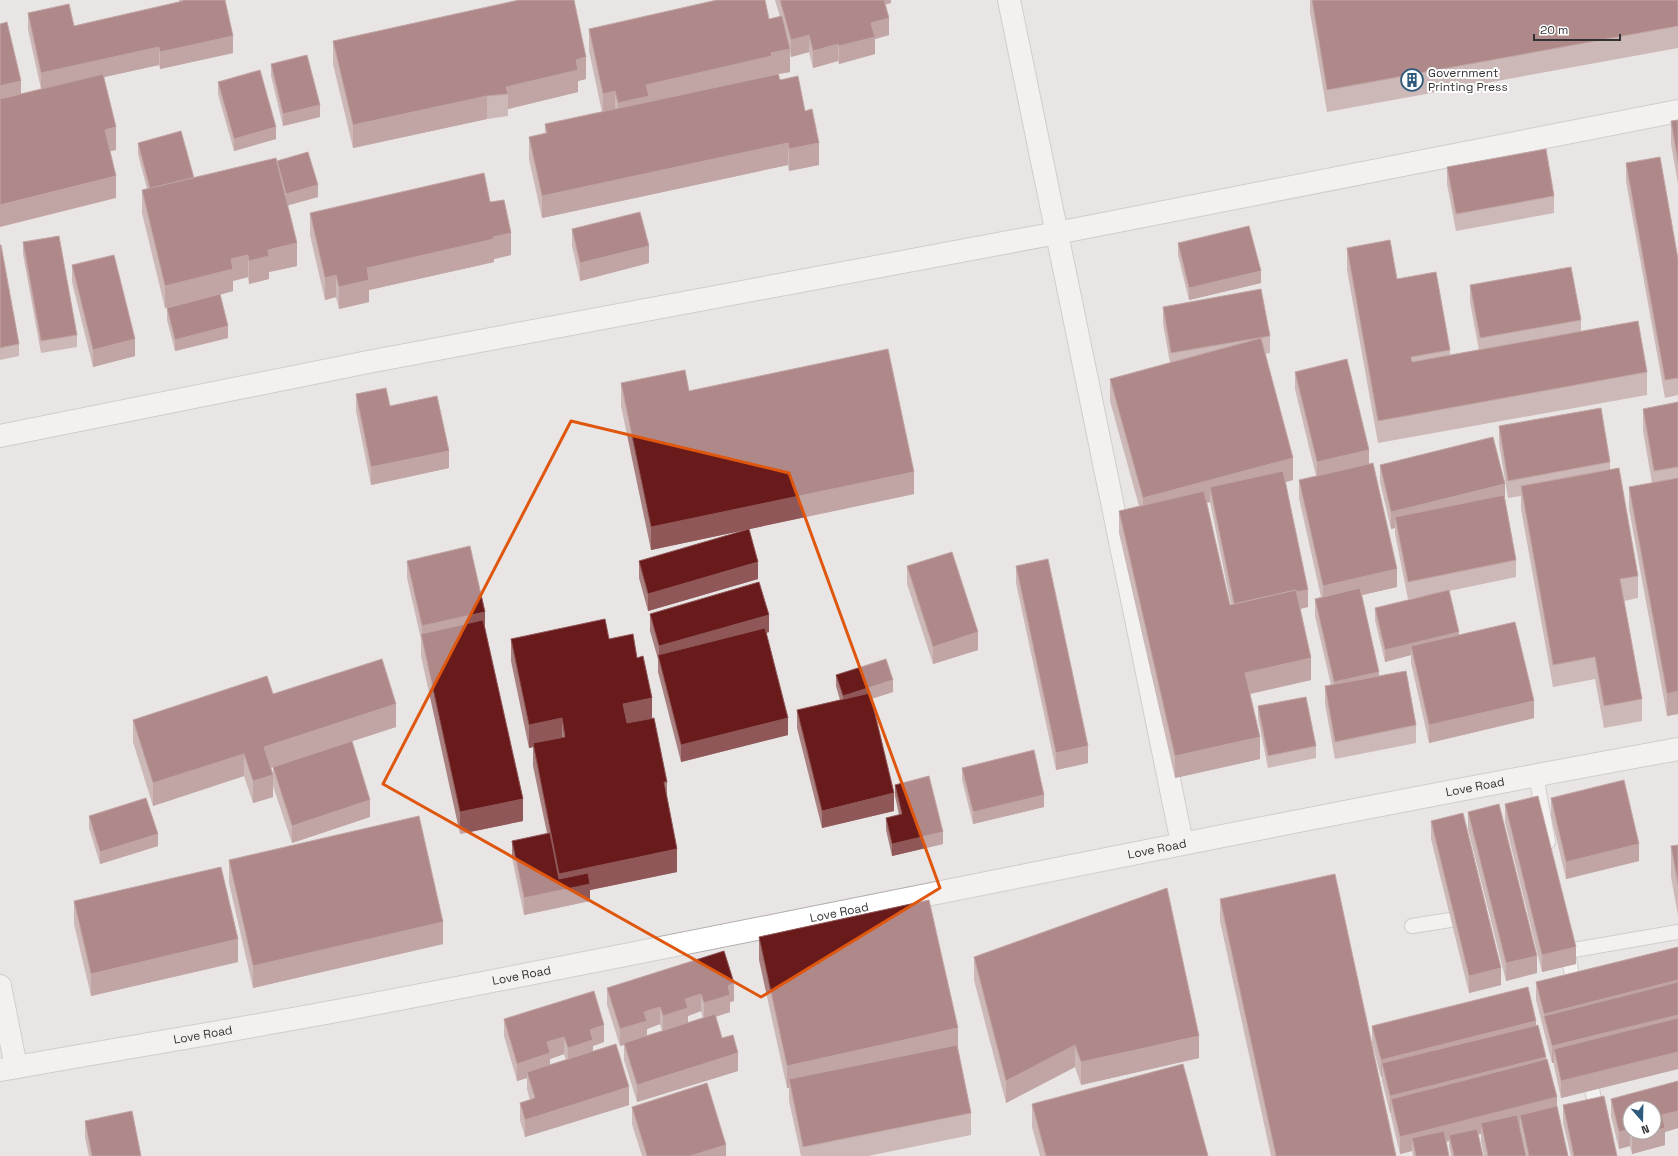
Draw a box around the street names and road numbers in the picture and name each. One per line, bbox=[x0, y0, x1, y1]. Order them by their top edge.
street label: Love Road bbox=[1444, 773, 1506, 800]
street label: Love Road bbox=[1126, 835, 1188, 863]
street label: Love Road bbox=[809, 899, 870, 926]
street label: Love Road bbox=[491, 962, 552, 989]
street label: Love Road bbox=[172, 1022, 234, 1048]

